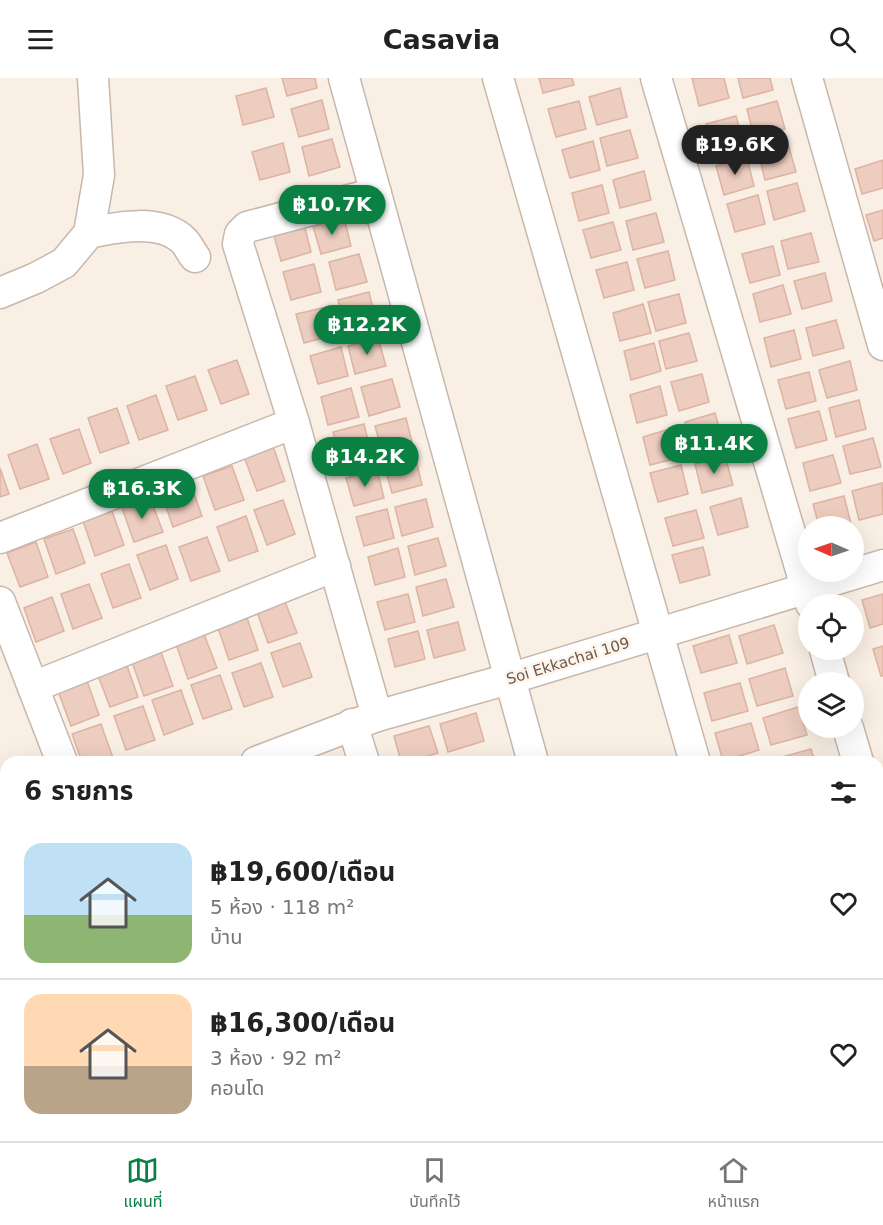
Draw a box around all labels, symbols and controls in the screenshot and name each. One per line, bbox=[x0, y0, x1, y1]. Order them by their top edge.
icon: menu bbox=[24, 23, 57, 56]
icon: search bbox=[826, 23, 859, 56]
text: Casavia bbox=[383, 24, 500, 55]
pin: ฿19.6K bbox=[686, 125, 784, 176]
text: ฿19.6K bbox=[696, 132, 774, 156]
pin: ฿10.7K bbox=[283, 185, 381, 236]
text: ฿10.7K bbox=[293, 192, 371, 216]
pin: ฿12.2K bbox=[318, 305, 416, 356]
text: ฿12.2K bbox=[328, 312, 406, 336]
pin: ฿11.4K bbox=[665, 424, 763, 475]
text: ฿11.4K bbox=[675, 431, 753, 455]
pin: ฿14.2K bbox=[316, 437, 414, 488]
text: ฿14.2K bbox=[326, 444, 404, 468]
pin: ฿16.3K bbox=[93, 469, 191, 520]
text: ฿16.3K bbox=[103, 476, 181, 500]
north arrow bbox=[798, 516, 864, 582]
map controls bbox=[798, 516, 864, 738]
button: locate bbox=[798, 594, 864, 660]
street label: Soi Ekkachai 109 bbox=[504, 634, 632, 688]
button: layers bbox=[798, 672, 864, 738]
text: 6 รายการ bbox=[24, 776, 133, 806]
icon: filters bbox=[827, 776, 860, 809]
text: ฿19,600/เดือน bbox=[210, 857, 395, 887]
icon: home bbox=[72, 867, 144, 939]
icon: heart bbox=[827, 887, 860, 920]
text: 5 ห้อง · 118 m² bbox=[210, 895, 354, 919]
text: บ้าน bbox=[210, 925, 242, 949]
text: ฿16,300/เดือน bbox=[210, 1008, 395, 1038]
icon: home bbox=[72, 1018, 144, 1090]
icon: heart bbox=[827, 1038, 860, 1071]
text: 3 ห้อง · 92 m² bbox=[210, 1046, 341, 1070]
text: คอนโด bbox=[210, 1076, 264, 1100]
tab: แผนที่ bbox=[123, 1154, 162, 1214]
tab: บันทึกไว้ bbox=[409, 1154, 461, 1214]
tab: หน้าแรก bbox=[708, 1154, 760, 1214]

